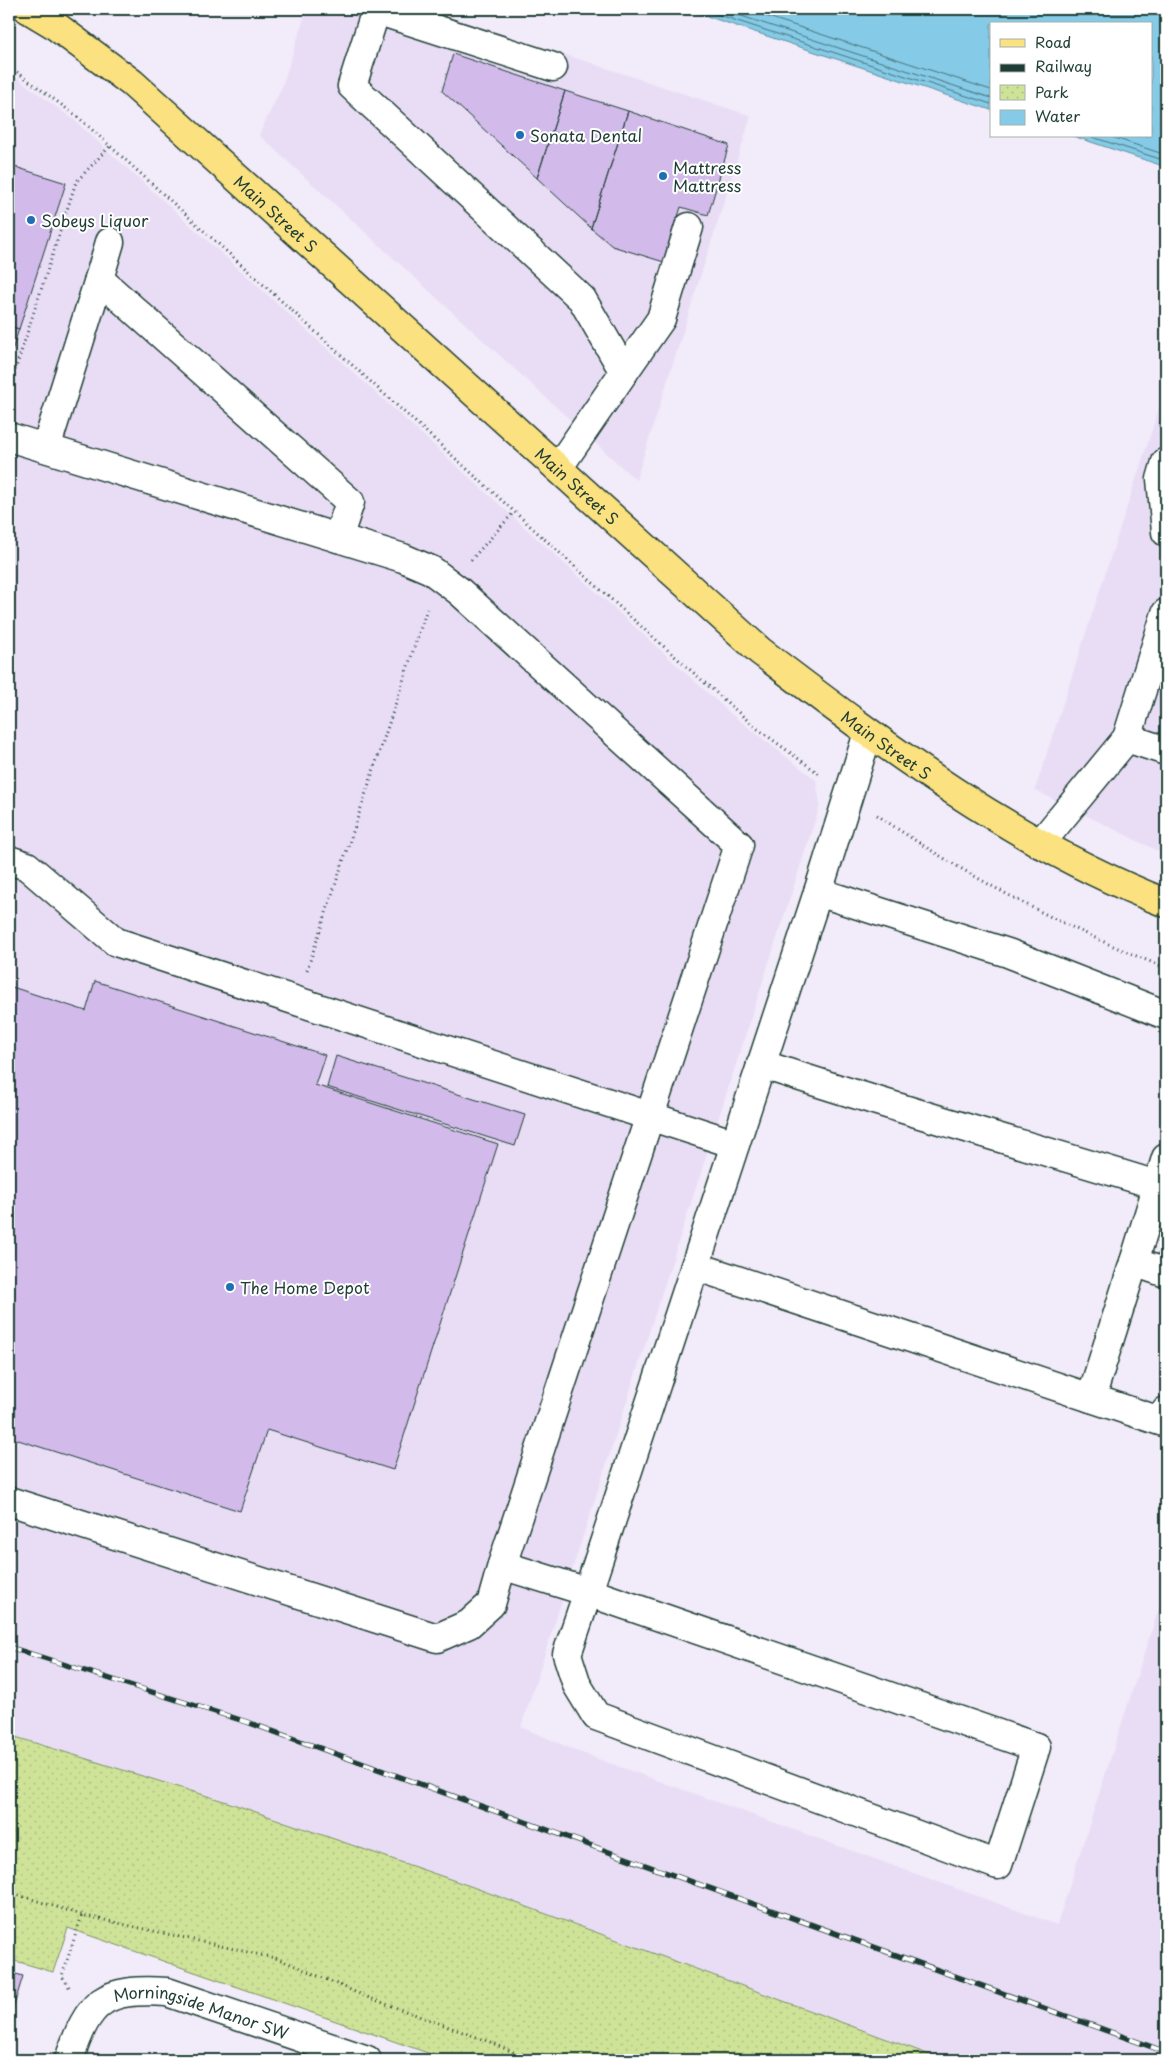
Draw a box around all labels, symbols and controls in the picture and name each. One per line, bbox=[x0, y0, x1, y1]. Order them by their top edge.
legend bbox=[990, 22, 1152, 138]
text: Road bbox=[1035, 30, 1071, 53]
text: Railway bbox=[1035, 54, 1092, 77]
text: Park bbox=[1035, 80, 1069, 103]
text: Water bbox=[1035, 104, 1080, 127]
place label: Sonata Dental bbox=[530, 123, 642, 147]
marker: Sonata Dental bbox=[514, 129, 526, 141]
place label: Mattress Mattress bbox=[673, 155, 741, 197]
street label: Main Street S bbox=[229, 169, 323, 258]
marker: Mattress Mattress bbox=[657, 170, 669, 182]
place label: Sobeys Liquor bbox=[41, 208, 149, 232]
marker: Sobeys Liquor bbox=[25, 214, 37, 226]
street label: Main Street S bbox=[530, 441, 624, 530]
street label: Main Street S bbox=[837, 704, 936, 785]
place label: The Home Depot bbox=[240, 1275, 370, 1299]
marker: The Home Depot bbox=[224, 1281, 236, 1293]
street label: Morningside Manor SW bbox=[111, 1979, 292, 2045]

